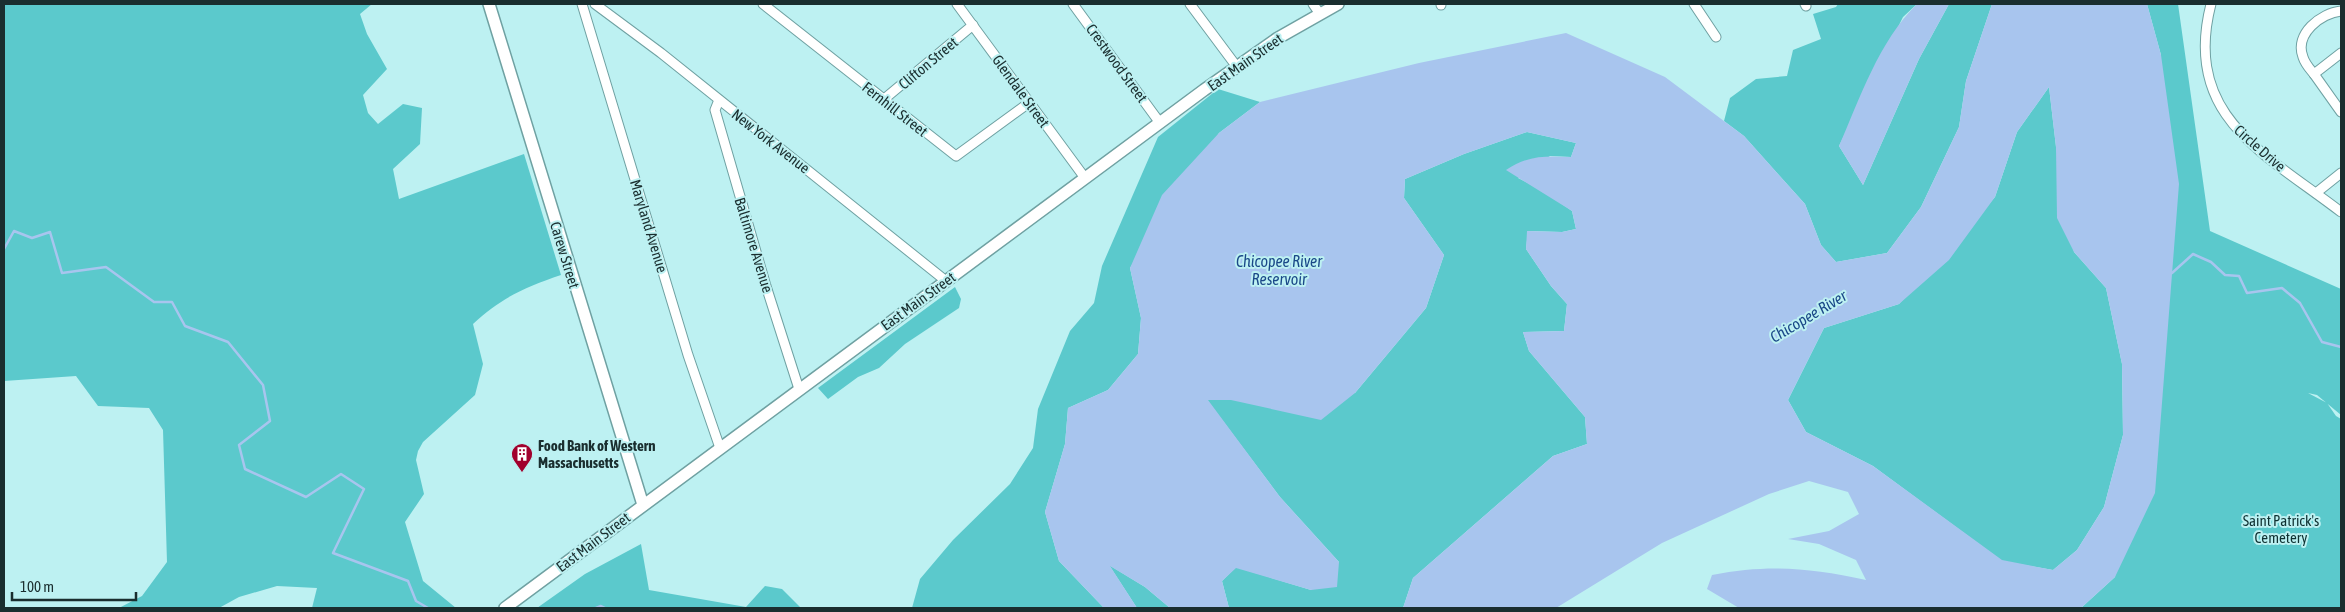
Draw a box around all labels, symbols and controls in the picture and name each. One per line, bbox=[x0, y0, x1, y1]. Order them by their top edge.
street label: Crestwood Street bbox=[1083, 21, 1151, 105]
street label: East Main Street bbox=[1204, 30, 1286, 94]
street label: Clifton Street bbox=[895, 33, 961, 93]
street label: Glendale Street bbox=[989, 51, 1053, 131]
street label: Fernhill Street bbox=[859, 78, 931, 140]
street label: New York Avenue bbox=[729, 105, 813, 177]
street label: Circle Drive bbox=[2231, 121, 2289, 175]
street label: Maryland Avenue bbox=[627, 177, 671, 275]
street label: Baltimore Avenue bbox=[731, 195, 777, 295]
street label: Carew Street bbox=[547, 220, 583, 290]
water label: Chicopee River Reservoir bbox=[1236, 252, 1323, 288]
street label: East Main Street bbox=[878, 268, 958, 334]
water label: Chicopee River bbox=[1766, 285, 1851, 347]
place label: Food Bank of Western Massachusetts bbox=[538, 437, 655, 471]
building icon: Food Bank of Western Massachusetts bbox=[510, 442, 534, 473]
street label: East Main Street bbox=[553, 509, 633, 575]
park label: Saint Patrick's Cemetery bbox=[2243, 512, 2319, 546]
scale bar bbox=[12, 570, 136, 602]
text: 100 m bbox=[20, 578, 54, 595]

